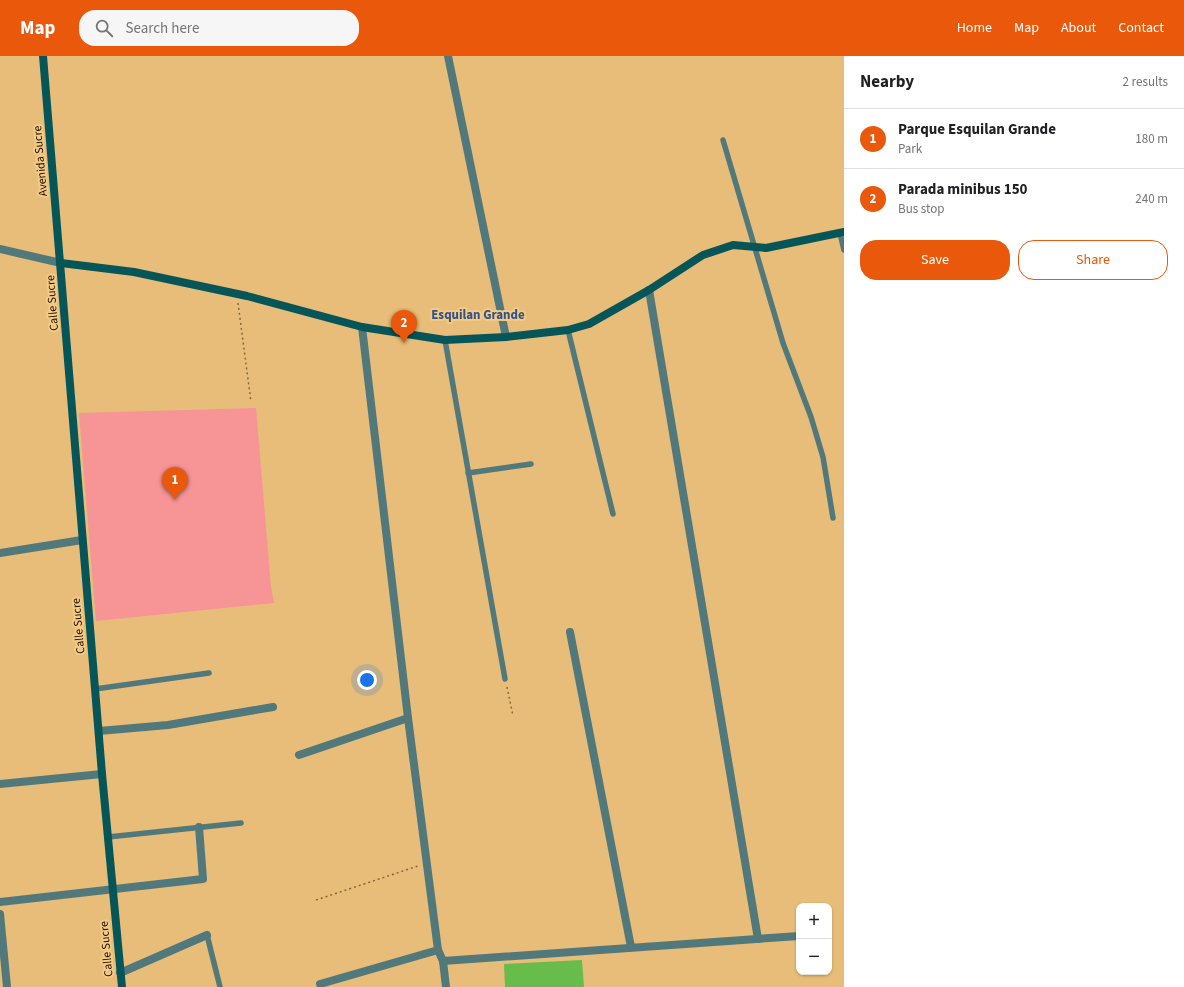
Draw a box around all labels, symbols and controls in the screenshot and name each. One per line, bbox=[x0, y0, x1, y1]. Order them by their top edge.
search box bbox=[79, 10, 359, 46]
text: Map bbox=[20, 15, 55, 42]
icon: search bbox=[93, 17, 115, 39]
text: Search here bbox=[125, 18, 199, 39]
text: Home bbox=[957, 18, 992, 38]
text: Map bbox=[1014, 18, 1039, 38]
text: About bbox=[1061, 18, 1096, 38]
text: Contact bbox=[1118, 18, 1164, 38]
text: Nearby bbox=[860, 70, 914, 94]
text: 2 results bbox=[1123, 73, 1168, 91]
text: Parque Esquilan Grande bbox=[898, 119, 1056, 140]
street label: Avenida Sucre bbox=[29, 125, 52, 197]
text: 1 bbox=[870, 130, 876, 148]
text: 180 m bbox=[1135, 130, 1168, 148]
text: Park bbox=[898, 140, 922, 158]
text: Parada minibus 150 bbox=[898, 179, 1028, 200]
text: 2 bbox=[870, 190, 876, 208]
text: 240 m bbox=[1135, 190, 1168, 208]
text: Bus stop bbox=[898, 200, 944, 218]
button: Save bbox=[860, 240, 1010, 280]
button: Share bbox=[1018, 240, 1168, 280]
street label: Calle Sucre bbox=[42, 275, 63, 331]
district label: Esquilan Grande bbox=[431, 306, 525, 324]
pin: 2 bbox=[391, 310, 417, 343]
pin: 1 bbox=[162, 467, 188, 500]
street label: Calle Sucre bbox=[68, 597, 89, 654]
your location bbox=[357, 670, 377, 690]
map controls bbox=[796, 903, 832, 975]
button: + bbox=[796, 903, 832, 939]
street label: Calle Sucre bbox=[96, 920, 117, 977]
button: − bbox=[796, 939, 832, 975]

